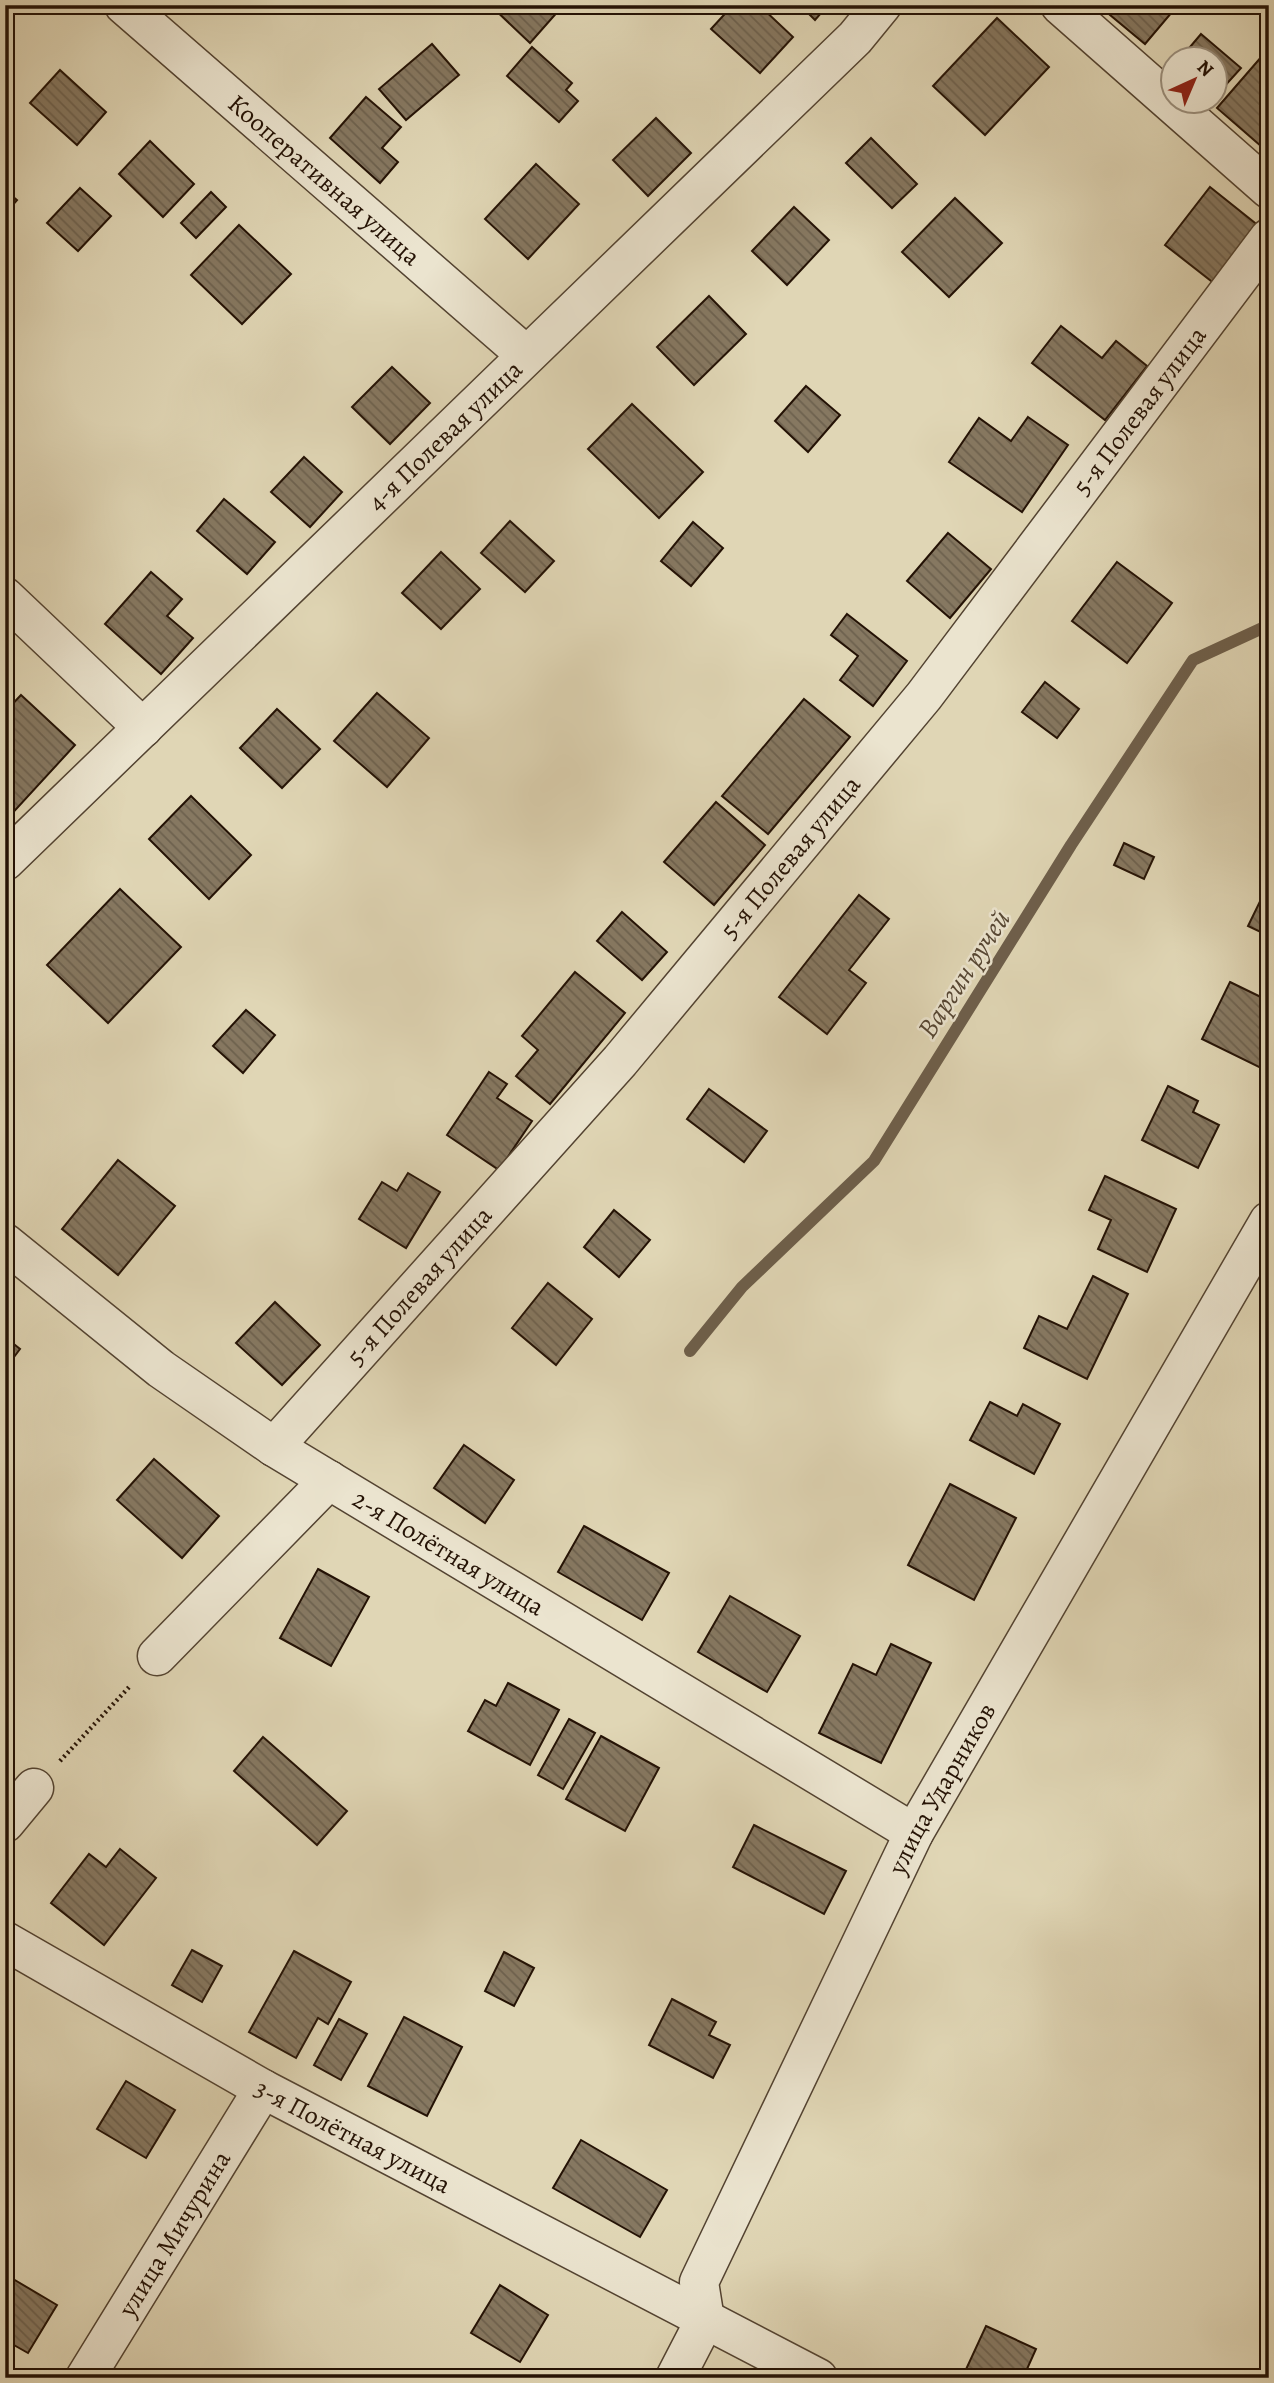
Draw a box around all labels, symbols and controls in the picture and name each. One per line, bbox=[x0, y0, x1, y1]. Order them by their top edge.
north arrow bbox=[1158, 46, 1228, 116]
text: N bbox=[1191, 54, 1219, 83]
street label: Кооперативная улица bbox=[221, 86, 428, 273]
street label: 5-я Полевая улица bbox=[1064, 319, 1214, 502]
street label: 4-я Полевая улица bbox=[359, 352, 530, 519]
street label: 5-я Полевая улица bbox=[712, 768, 868, 946]
water label: Варгин ручей bbox=[908, 903, 1020, 1045]
street label: 5-я Полевая улица bbox=[338, 1198, 500, 1373]
street label: 2-я Полётная улица bbox=[346, 1481, 551, 1624]
street label: улица Ударников bbox=[879, 1696, 1004, 1881]
street label: 3-я Полётная улица bbox=[248, 2070, 457, 2201]
street label: улица Мичурина bbox=[109, 2144, 239, 2324]

